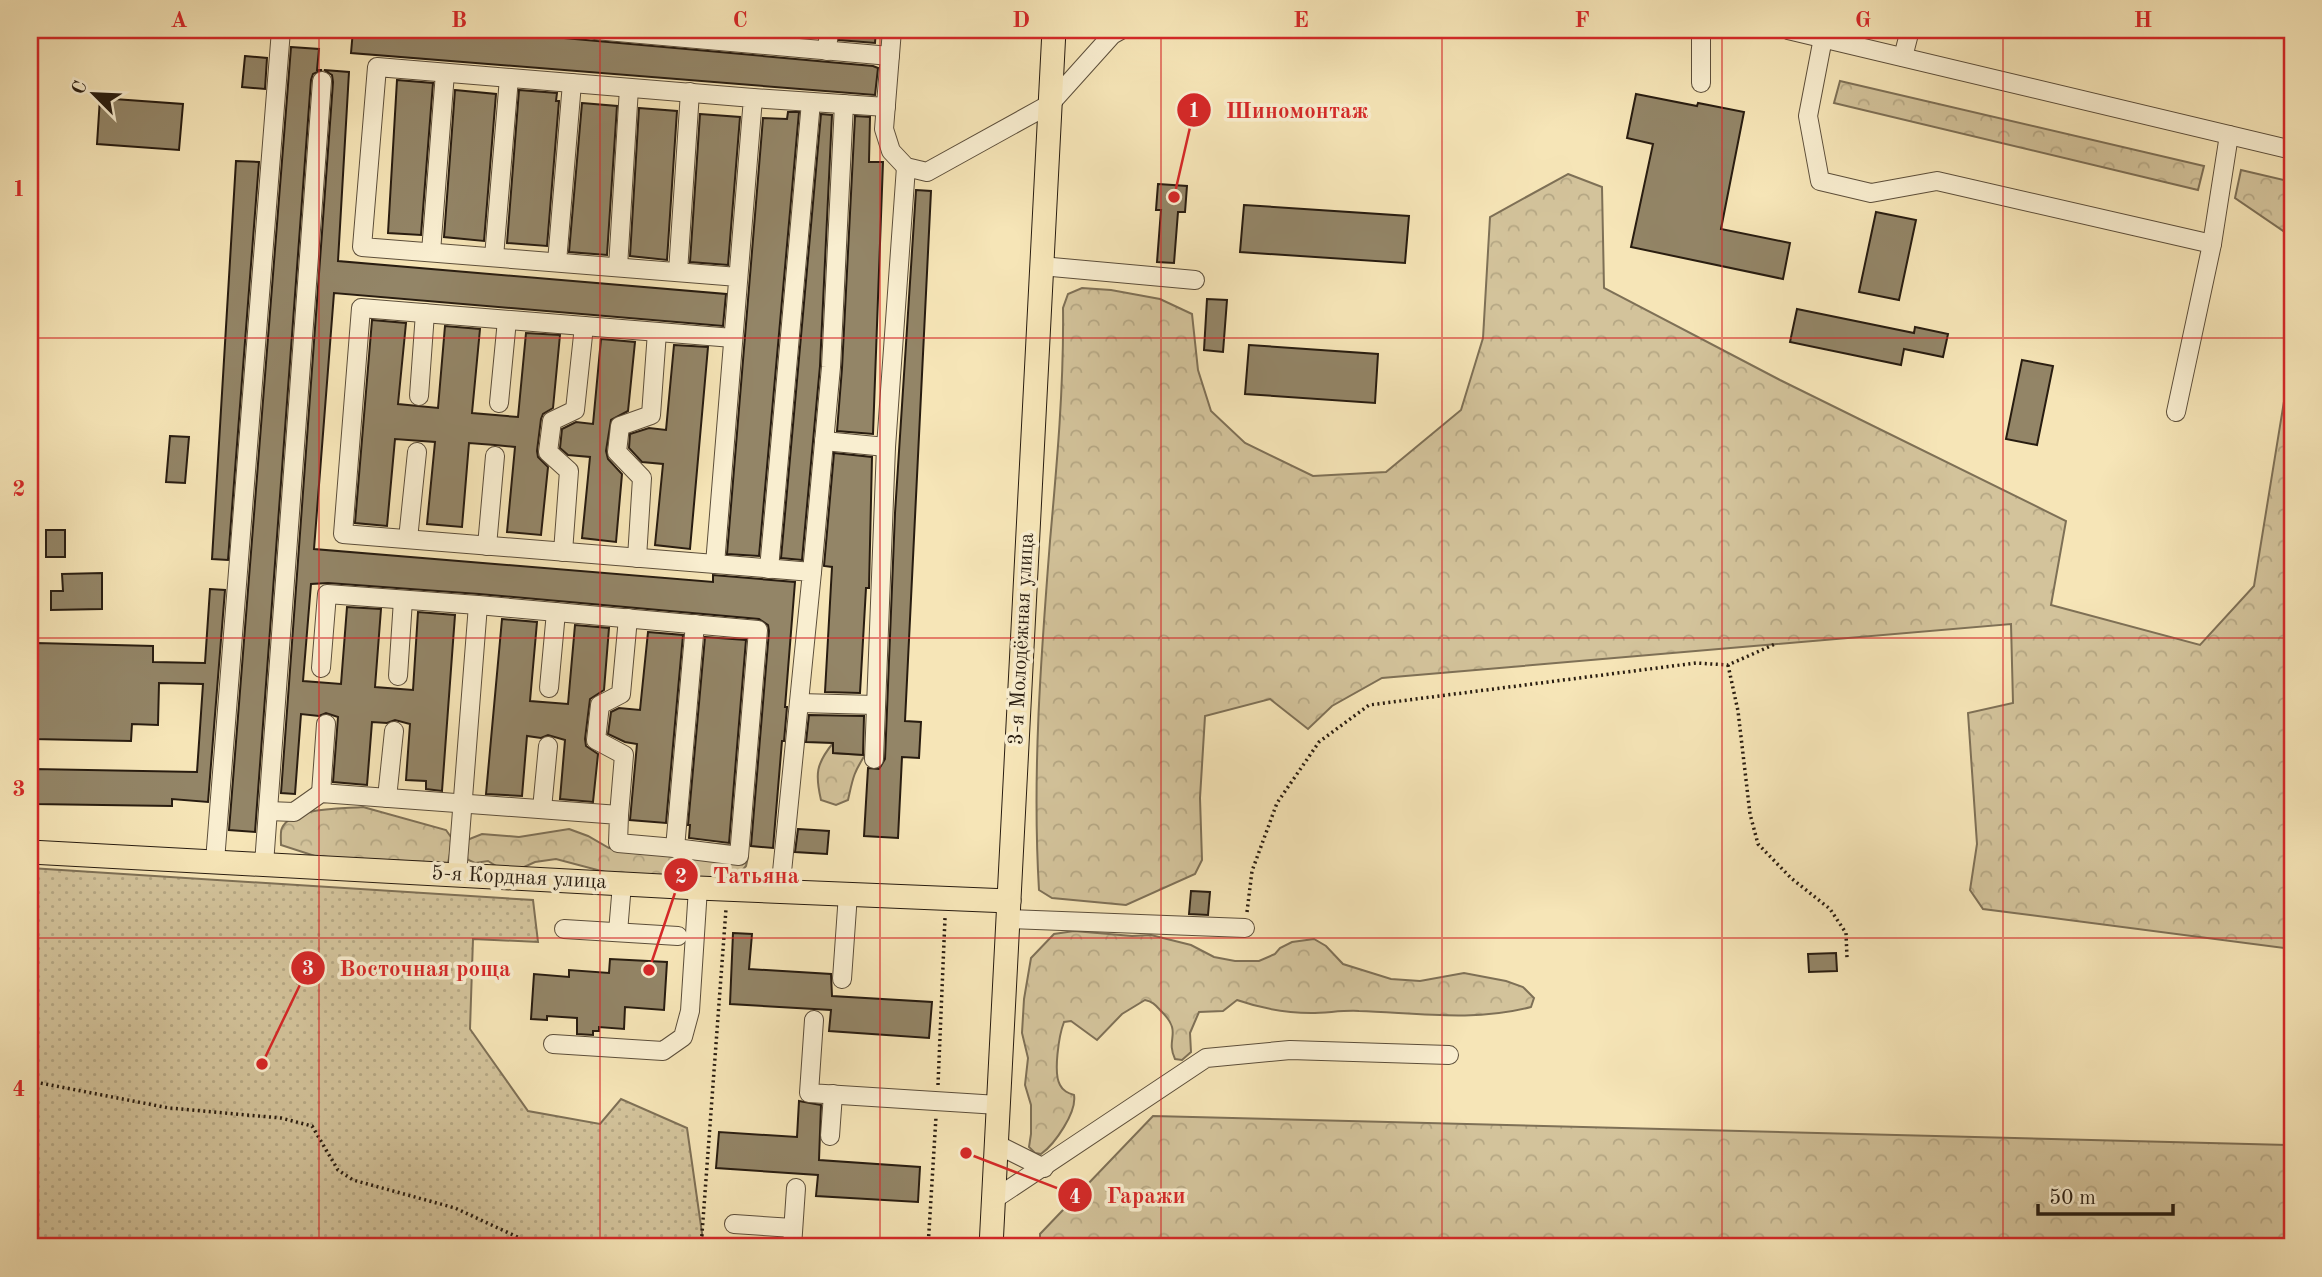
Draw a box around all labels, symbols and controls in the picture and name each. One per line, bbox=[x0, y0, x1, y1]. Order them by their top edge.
text: A bbox=[170, 9, 188, 32]
text: B bbox=[451, 9, 467, 32]
text: C bbox=[732, 9, 748, 32]
text: D bbox=[1012, 9, 1030, 32]
text: E bbox=[1293, 9, 1309, 32]
text: F bbox=[1574, 9, 1590, 32]
text: G bbox=[1855, 9, 1871, 32]
text: H bbox=[2134, 9, 2152, 32]
north arrow bbox=[60, 60, 130, 130]
text: С bbox=[70, 79, 92, 98]
callout: Шиномонтаж bbox=[1177, 88, 1382, 132]
text: Шиномонтаж bbox=[1226, 100, 1369, 123]
text: 1 bbox=[1188, 101, 1200, 122]
text: 1 bbox=[12, 178, 26, 201]
text: 2 bbox=[12, 478, 26, 501]
street label: 3-я Молодёжная улица bbox=[1006, 532, 1038, 746]
text: 3 bbox=[12, 778, 26, 801]
callout: Татьяна bbox=[664, 853, 813, 897]
street label: 5-я Кордная улица bbox=[431, 863, 607, 893]
text: Татьяна bbox=[713, 865, 799, 888]
text: 2 bbox=[675, 867, 687, 888]
callout: Восточная роща bbox=[290, 946, 525, 990]
text: Восточная роща bbox=[339, 958, 511, 981]
text: 3 bbox=[302, 959, 314, 980]
text: 4 bbox=[12, 1078, 26, 1101]
scale bar bbox=[2038, 1172, 2173, 1216]
callout: Гаражи bbox=[1058, 1173, 1200, 1217]
text: Гаражи bbox=[1106, 1185, 1186, 1208]
text: 4 bbox=[1069, 1187, 1081, 1208]
text: 50 m bbox=[2049, 1188, 2096, 1209]

